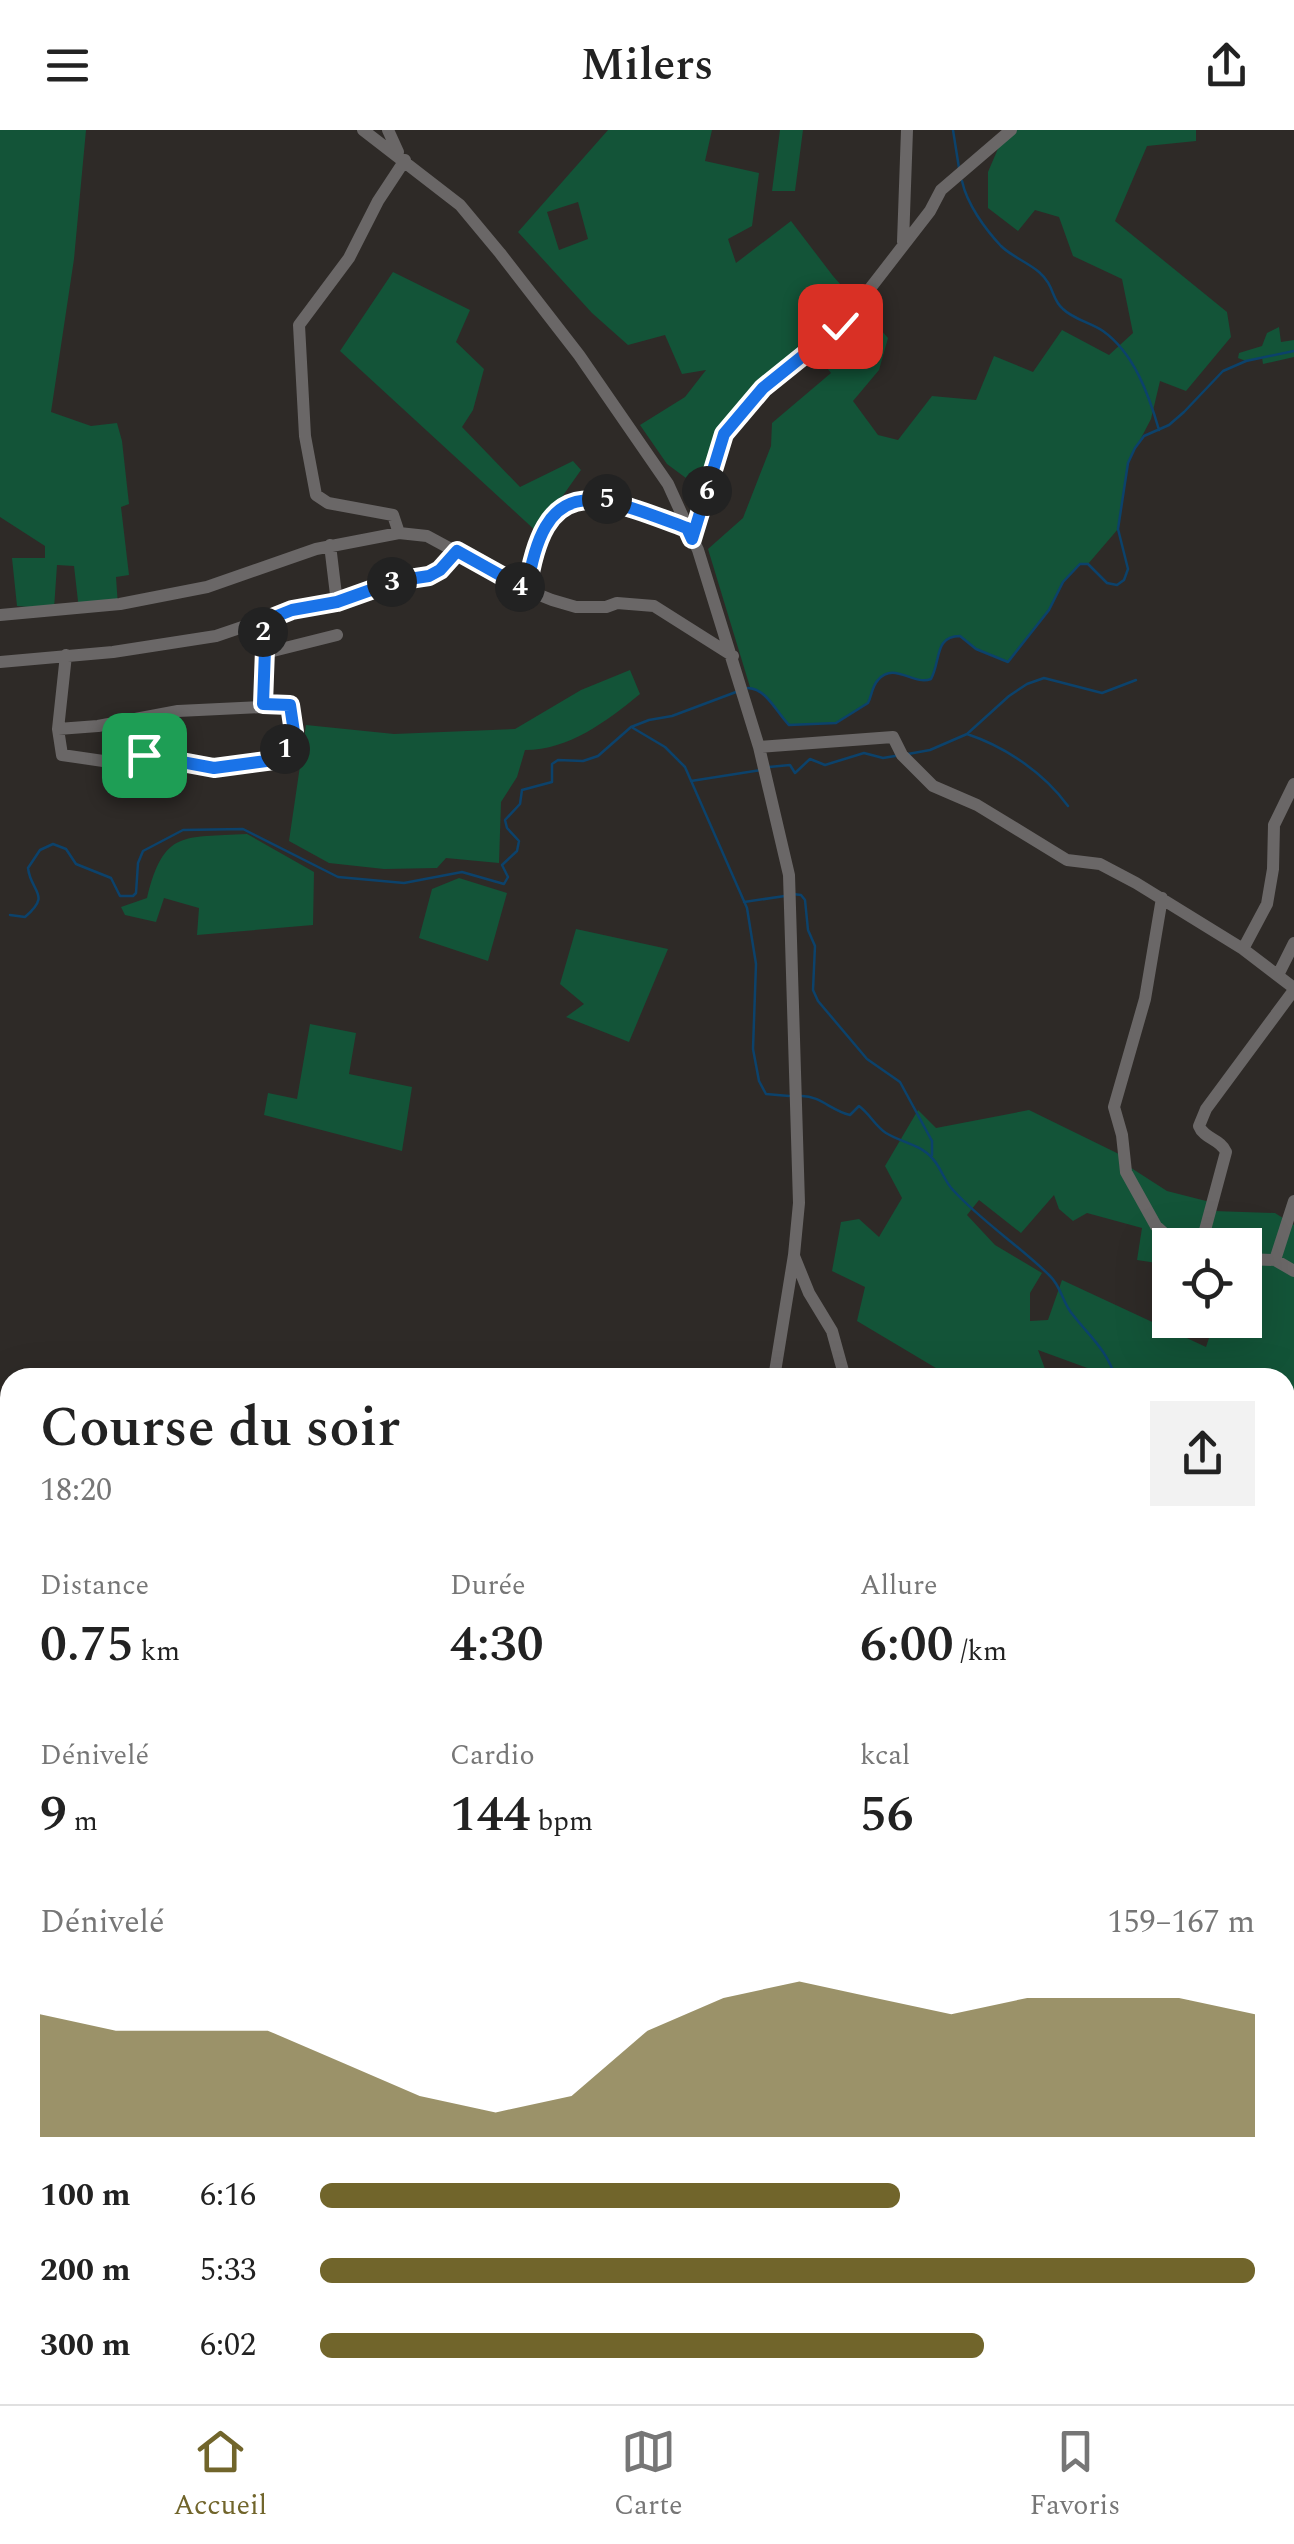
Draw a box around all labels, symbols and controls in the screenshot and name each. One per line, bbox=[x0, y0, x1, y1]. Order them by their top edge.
text: Milers bbox=[580, 31, 714, 100]
icon: menu bbox=[40, 38, 95, 93]
icon: share bbox=[1199, 38, 1254, 93]
pin bbox=[798, 284, 883, 369]
icon: check bbox=[813, 299, 868, 354]
pin: 6 bbox=[682, 466, 732, 516]
text: 6 bbox=[699, 469, 715, 512]
pin: 5 bbox=[582, 474, 632, 524]
text: 5 bbox=[599, 477, 615, 520]
pin: 3 bbox=[367, 557, 417, 607]
text: 3 bbox=[384, 560, 400, 603]
pin: 4 bbox=[495, 562, 545, 612]
text: 4 bbox=[512, 565, 528, 608]
pin: 2 bbox=[238, 607, 288, 657]
text: 2 bbox=[255, 610, 271, 653]
pin bbox=[102, 713, 187, 798]
pin: 1 bbox=[260, 724, 310, 774]
text: 1 bbox=[277, 727, 293, 770]
icon: arrive bbox=[117, 728, 172, 783]
map controls bbox=[1152, 1228, 1262, 1338]
button: locate bbox=[1152, 1228, 1262, 1338]
text: Course du soir bbox=[40, 1387, 400, 1470]
button: share bbox=[1150, 1401, 1255, 1506]
text: 18:20 bbox=[40, 1466, 112, 1515]
text: Distance bbox=[40, 1564, 149, 1607]
text: Durée bbox=[450, 1564, 526, 1607]
text: Allure bbox=[860, 1564, 938, 1607]
text: 0.75 bbox=[40, 1607, 133, 1683]
text: 4:30 bbox=[450, 1607, 543, 1683]
text: 6:00 bbox=[860, 1607, 953, 1683]
text: km bbox=[133, 1630, 180, 1673]
text: /km bbox=[953, 1630, 1007, 1673]
text: Dénivelé bbox=[40, 1734, 149, 1777]
text: Cardio bbox=[450, 1734, 535, 1777]
text: kcal bbox=[860, 1734, 910, 1777]
text: 9 bbox=[40, 1777, 67, 1853]
text: 144 bbox=[450, 1777, 530, 1853]
text: 56 bbox=[860, 1777, 914, 1853]
text: m bbox=[67, 1800, 98, 1843]
text: bpm bbox=[530, 1800, 593, 1843]
text: Dénivelé bbox=[40, 1898, 165, 1947]
text: 159–167 m bbox=[1107, 1898, 1255, 1947]
text: 100 m bbox=[40, 2171, 131, 2220]
text: 6:16 bbox=[200, 2171, 256, 2220]
text: 200 m bbox=[40, 2246, 131, 2295]
text: 5:33 bbox=[200, 2246, 256, 2295]
text: 300 m bbox=[40, 2321, 131, 2370]
text: 6:02 bbox=[200, 2321, 256, 2370]
tab: Accueil bbox=[173, 2424, 267, 2527]
tab: Carte bbox=[614, 2424, 683, 2527]
tab: Favoris bbox=[1030, 2424, 1120, 2527]

